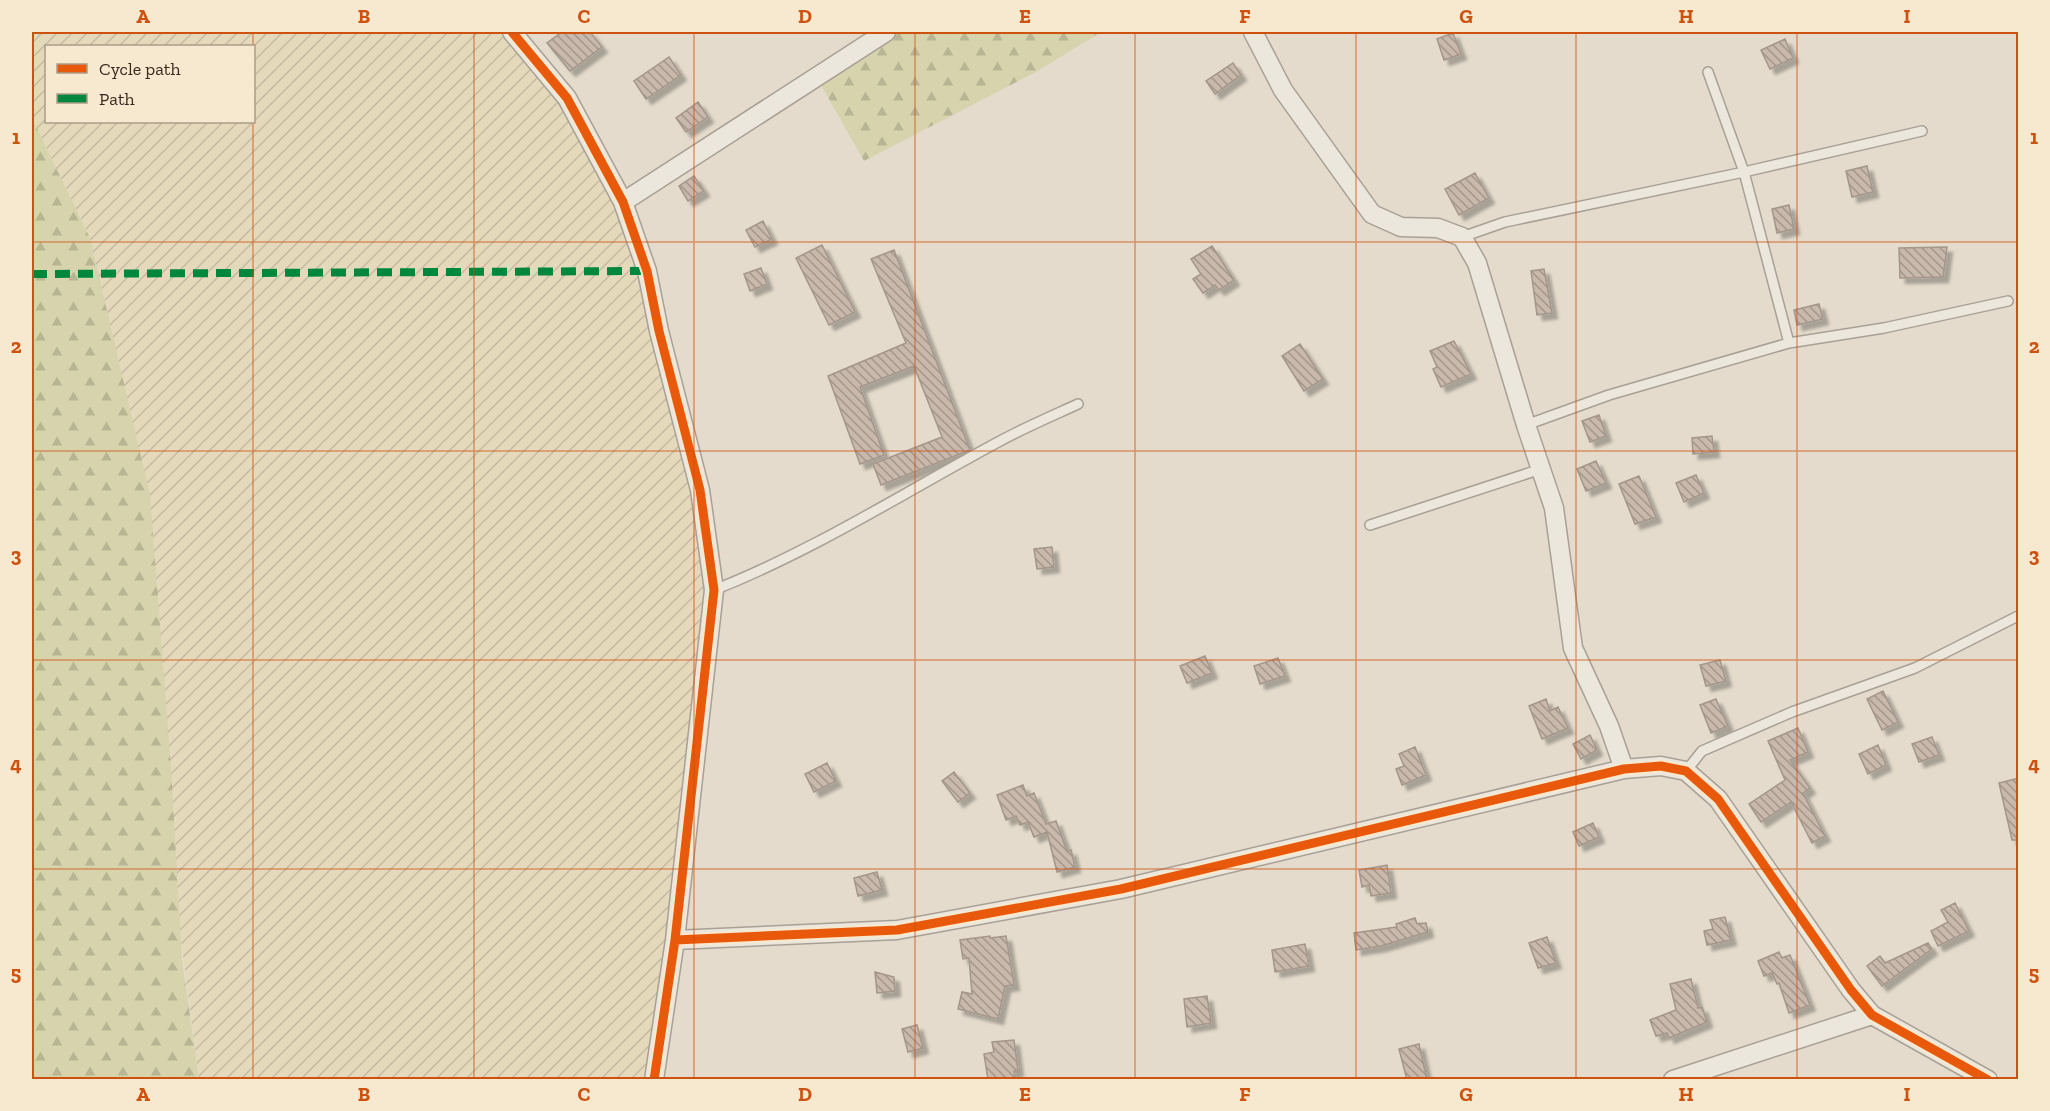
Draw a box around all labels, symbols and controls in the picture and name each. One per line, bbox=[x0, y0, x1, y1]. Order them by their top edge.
text: A bbox=[136, 4, 150, 28]
text: B bbox=[358, 4, 370, 28]
text: C bbox=[578, 4, 591, 28]
text: D bbox=[798, 4, 812, 28]
text: E bbox=[1019, 4, 1031, 28]
text: F bbox=[1239, 4, 1251, 28]
text: G bbox=[1459, 4, 1473, 28]
text: H bbox=[1678, 4, 1694, 28]
text: I bbox=[1903, 4, 1911, 28]
legend bbox=[45, 45, 255, 123]
text: Cycle path bbox=[99, 58, 181, 80]
text: Path bbox=[99, 88, 135, 110]
text: 1 bbox=[12, 125, 20, 149]
text: 1 bbox=[2030, 125, 2038, 149]
text: 2 bbox=[11, 334, 22, 358]
text: 2 bbox=[2029, 334, 2040, 358]
text: 3 bbox=[11, 543, 22, 567]
text: 3 bbox=[2029, 543, 2040, 567]
text: 4 bbox=[10, 752, 22, 776]
text: 4 bbox=[2028, 752, 2040, 776]
text: 5 bbox=[11, 961, 21, 985]
text: 5 bbox=[2029, 961, 2039, 985]
text: A bbox=[136, 1082, 150, 1106]
text: B bbox=[358, 1082, 370, 1106]
text: C bbox=[578, 1082, 591, 1106]
text: D bbox=[798, 1082, 812, 1106]
text: E bbox=[1019, 1082, 1031, 1106]
text: F bbox=[1239, 1082, 1251, 1106]
text: G bbox=[1459, 1082, 1473, 1106]
text: H bbox=[1678, 1082, 1694, 1106]
text: I bbox=[1903, 1082, 1911, 1106]

